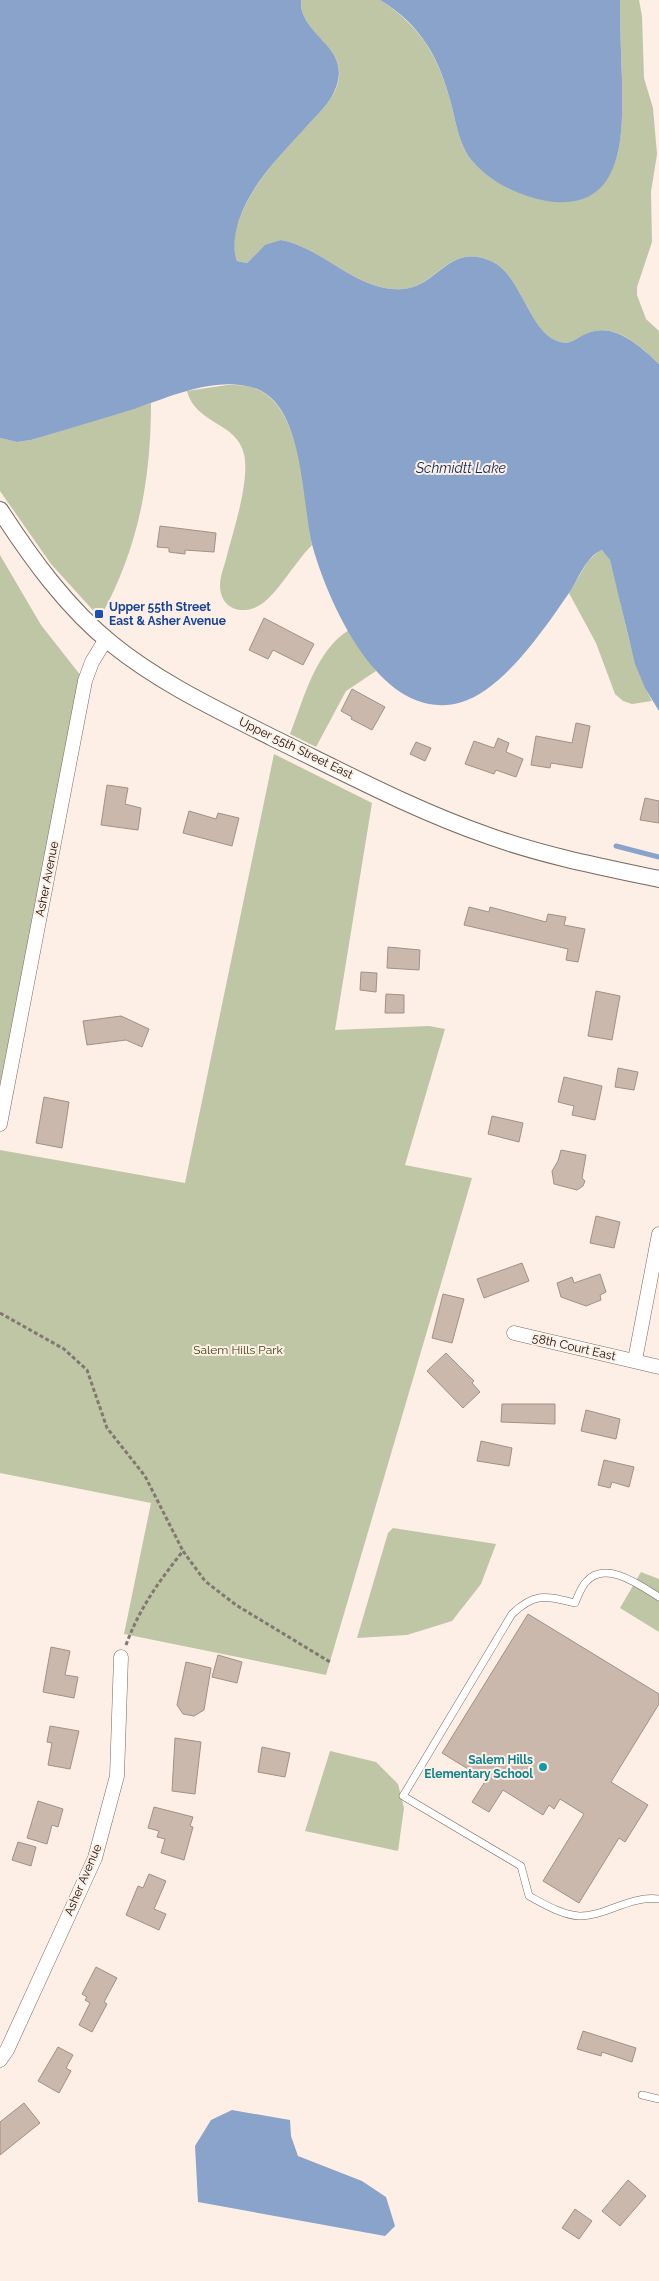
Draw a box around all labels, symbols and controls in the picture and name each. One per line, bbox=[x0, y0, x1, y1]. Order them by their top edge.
water label: Schmidtt Lake bbox=[415, 460, 507, 476]
place label: Upper 55th Street East & Asher Avenue bbox=[109, 600, 226, 628]
marker: Upper 55th Street East & Asher Avenue bbox=[93, 608, 105, 620]
street label: Upper 55th Street East bbox=[237, 714, 355, 782]
street label: Asher Avenue bbox=[33, 840, 61, 918]
street label: 58th Court East bbox=[531, 1331, 617, 1363]
park label: Salem Hills Park bbox=[193, 1343, 283, 1357]
place label: Salem Hills Elementary School bbox=[424, 1753, 533, 1781]
marker: Salem Hills Elementary School bbox=[537, 1761, 549, 1773]
street label: Asher Avenue bbox=[62, 1842, 104, 1918]

